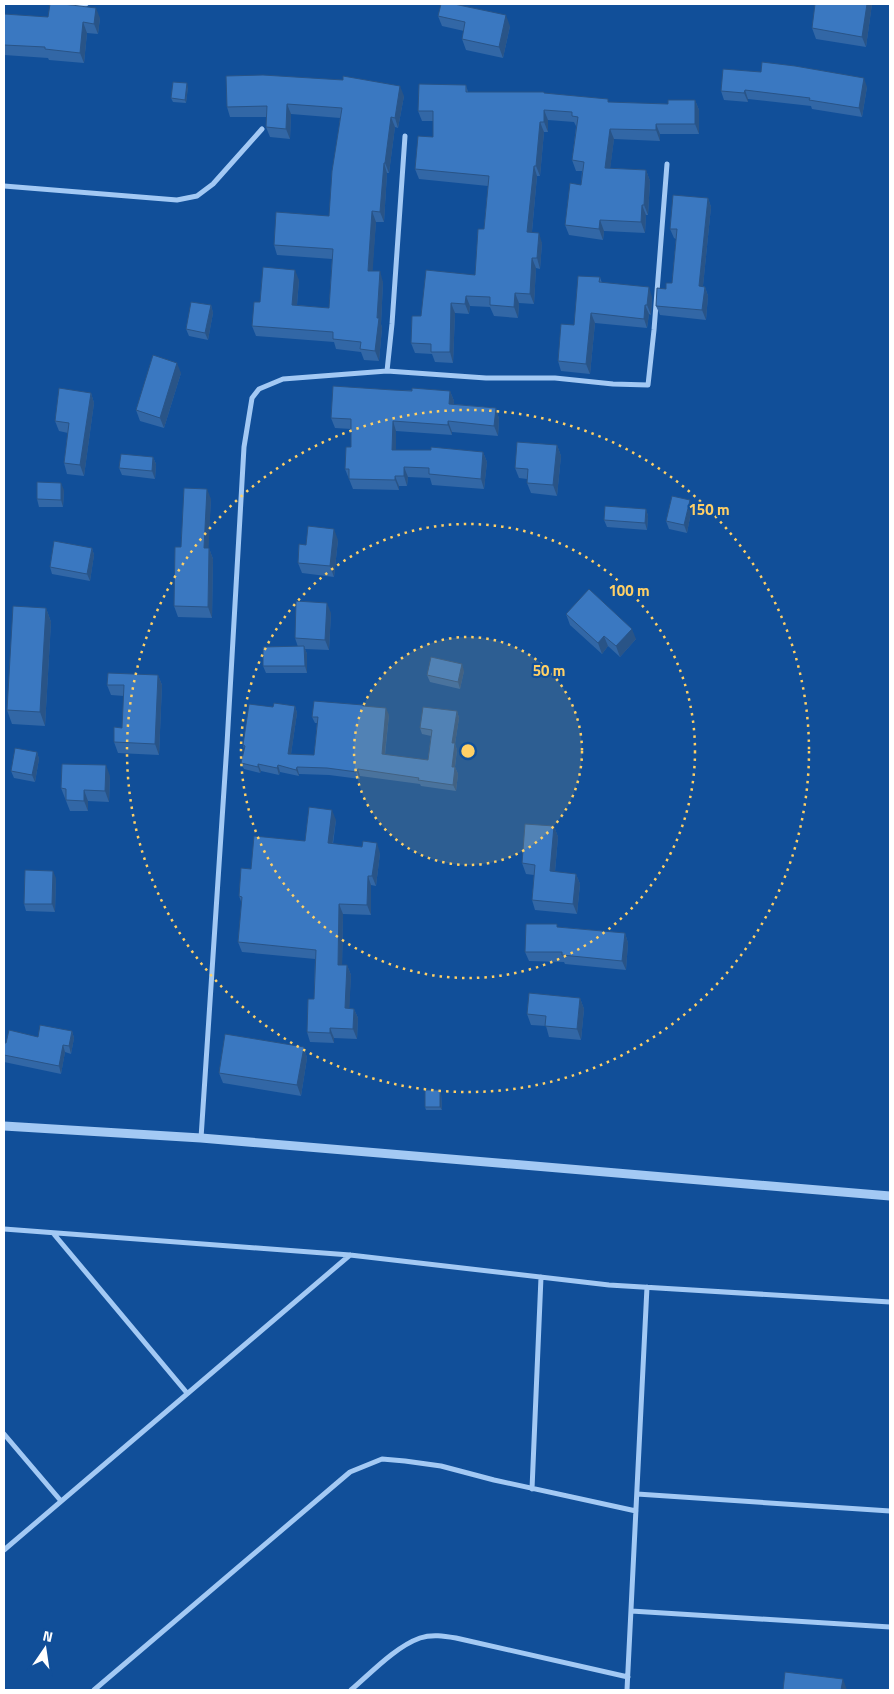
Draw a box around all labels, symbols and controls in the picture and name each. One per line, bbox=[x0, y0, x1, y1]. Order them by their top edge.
text: 150 m bbox=[688, 498, 730, 521]
text: 100 m bbox=[608, 579, 650, 602]
text: 50 m bbox=[533, 659, 565, 682]
centre of rings bbox=[459, 742, 477, 760]
north arrow bbox=[20, 1624, 70, 1674]
text: N bbox=[41, 1625, 55, 1647]

